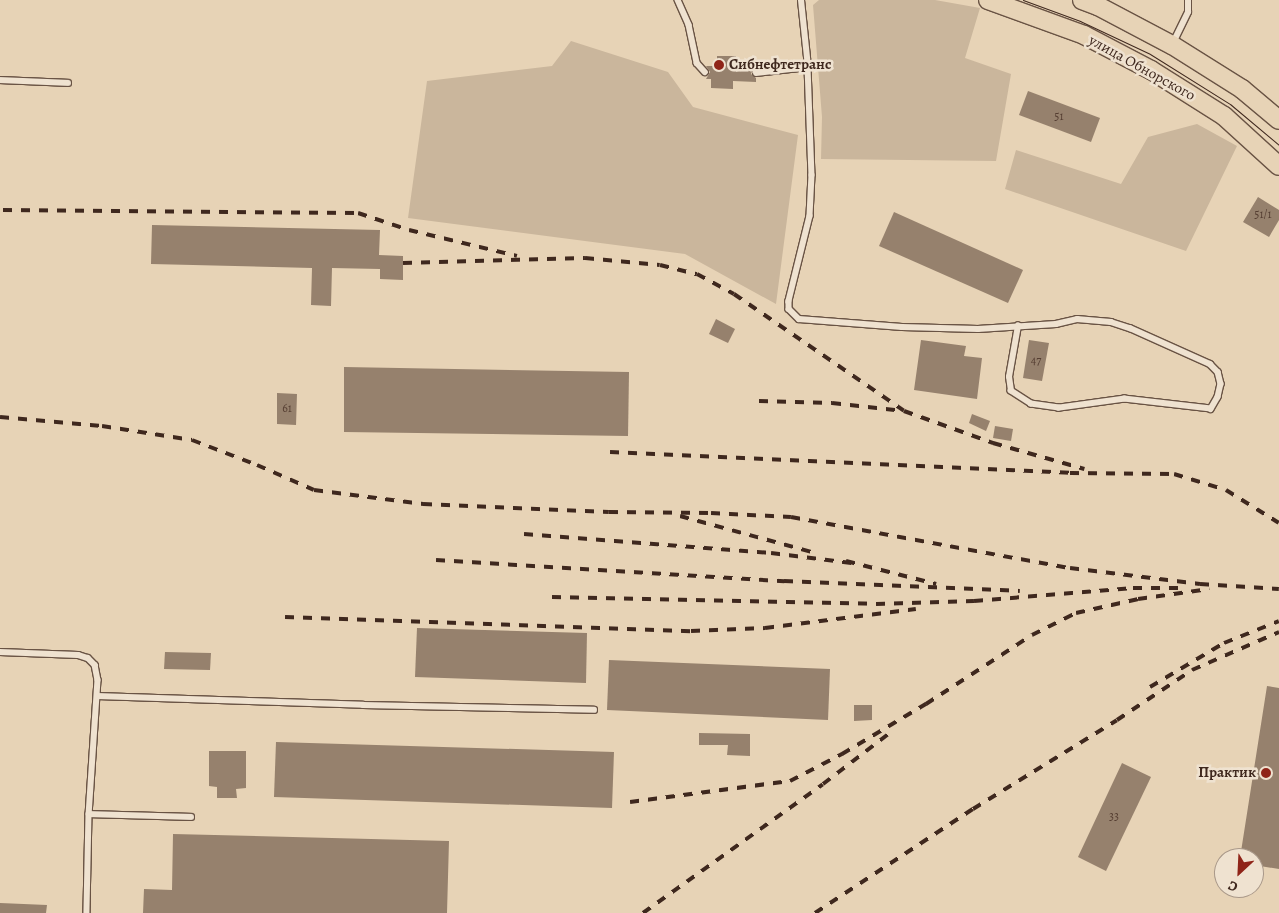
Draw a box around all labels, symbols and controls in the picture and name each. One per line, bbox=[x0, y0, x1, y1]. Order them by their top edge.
street label: улица Обнорского bbox=[1086, 31, 1198, 105]
place label: Сибнефтетранс bbox=[729, 56, 831, 74]
marker: Сибнефтетранс bbox=[713, 59, 725, 71]
house number: 51 bbox=[1054, 110, 1064, 124]
house number: 51/1 bbox=[1254, 208, 1272, 222]
house number: 47 bbox=[1031, 354, 1041, 368]
house number: 61 bbox=[282, 402, 292, 416]
place label: Практик bbox=[1198, 764, 1256, 782]
marker: Практик bbox=[1260, 767, 1272, 779]
house number: 33 bbox=[1109, 810, 1119, 824]
north arrow bbox=[1214, 848, 1264, 898]
text: С bbox=[1225, 876, 1241, 897]

